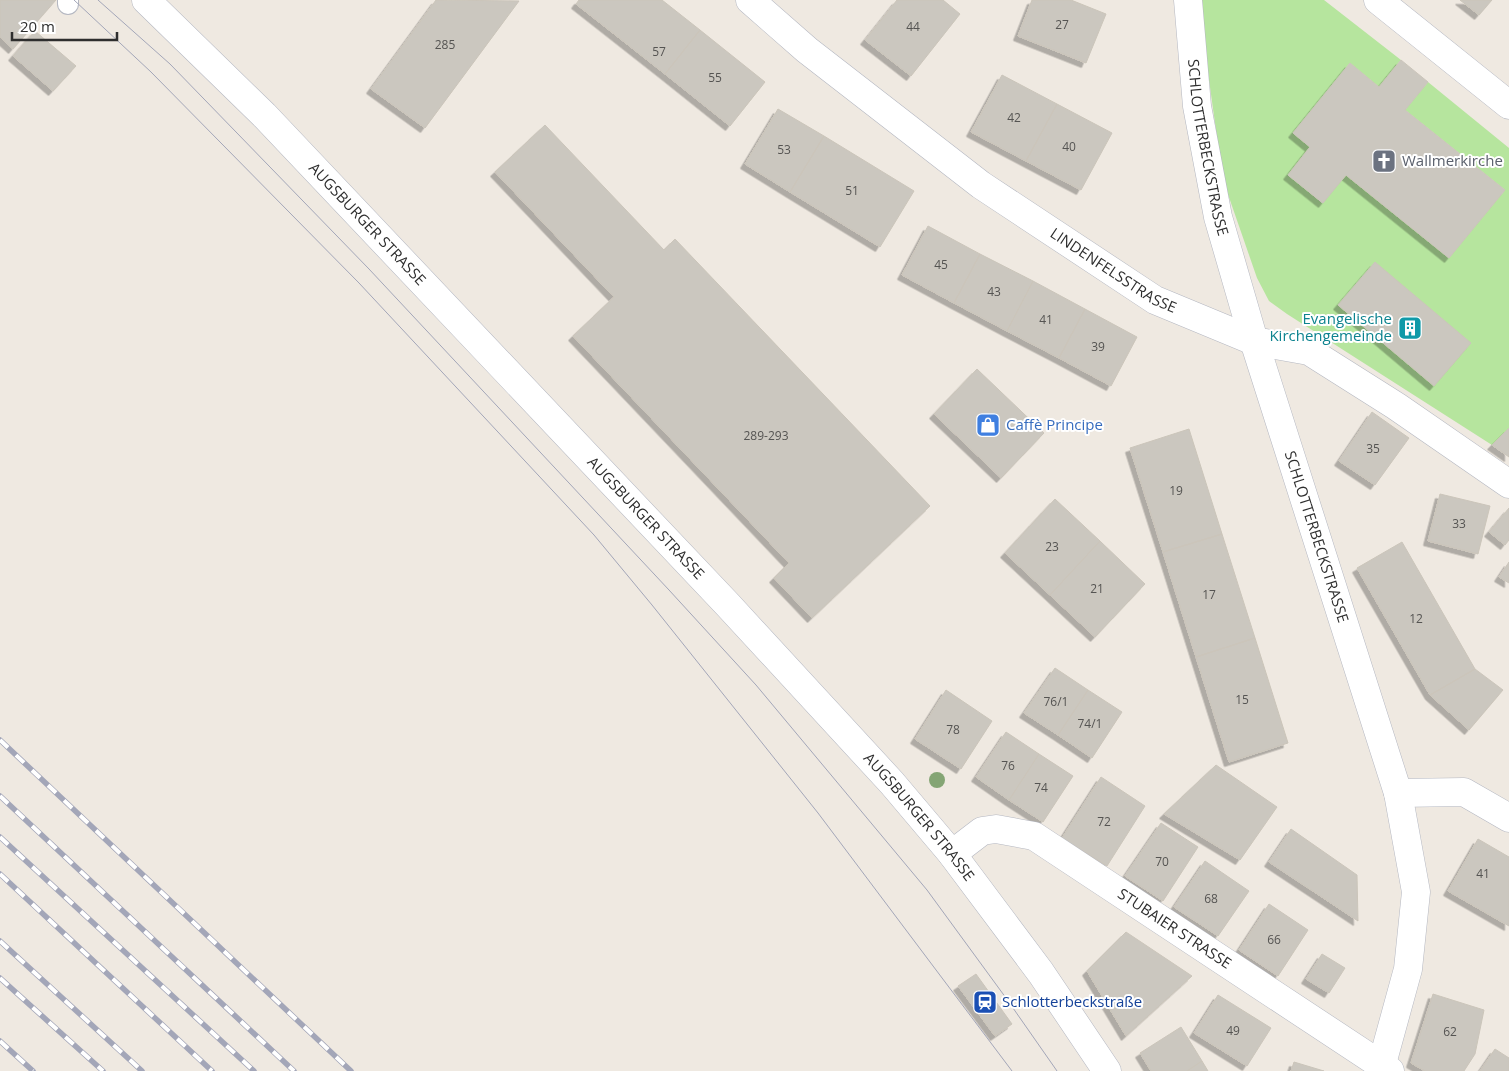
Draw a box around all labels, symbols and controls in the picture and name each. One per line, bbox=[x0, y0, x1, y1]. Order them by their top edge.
scale bar bbox=[12, 10, 118, 42]
text: 20 m bbox=[20, 16, 55, 36]
house number: 27 bbox=[1055, 16, 1069, 33]
house number: 44 bbox=[906, 18, 920, 35]
house number: 285 bbox=[435, 36, 455, 53]
house number: 57 bbox=[652, 43, 666, 60]
street label: SCHLOTTERBECKSTRASSE bbox=[1184, 58, 1234, 238]
house number: 55 bbox=[708, 69, 722, 86]
house number: 42 bbox=[1007, 109, 1021, 126]
house number: 40 bbox=[1062, 138, 1076, 155]
house number: 53 bbox=[777, 141, 791, 158]
church icon: Wallmerkirche bbox=[1371, 148, 1397, 174]
place label: Wallmerkirche bbox=[1402, 150, 1503, 170]
street label: AUGSBURGER STRASSE bbox=[305, 158, 431, 289]
house number: 51 bbox=[845, 182, 859, 199]
street label: LINDENFELSSTRASSE bbox=[1047, 223, 1180, 317]
house number: 45 bbox=[934, 256, 948, 273]
house number: 43 bbox=[987, 283, 1001, 300]
place label: Evangelische Kirchengemeinde bbox=[1269, 308, 1392, 345]
house number: 41 bbox=[1039, 311, 1053, 328]
building icon: Evangelische Kirchengemeinde bbox=[1397, 315, 1423, 341]
house number: 39 bbox=[1091, 338, 1105, 355]
shop icon: Caffè Principe bbox=[975, 412, 1001, 438]
place label: Caffè Principe bbox=[1006, 414, 1103, 434]
house number: 289-293 bbox=[743, 427, 789, 444]
house number: 35 bbox=[1366, 440, 1380, 457]
street label: SCHLOTTERBECKSTRASSE bbox=[1281, 448, 1354, 625]
street label: AUGSBURGER STRASSE bbox=[584, 452, 709, 583]
house number: 19 bbox=[1169, 482, 1183, 499]
house number: 33 bbox=[1452, 515, 1466, 532]
house number: 23 bbox=[1045, 538, 1059, 555]
house number: 21 bbox=[1090, 580, 1104, 597]
house number: 17 bbox=[1202, 586, 1216, 603]
house number: 12 bbox=[1409, 610, 1423, 627]
house number: 15 bbox=[1235, 691, 1249, 708]
house number: 76/1 bbox=[1044, 693, 1068, 710]
house number: 74/1 bbox=[1078, 715, 1102, 732]
house number: 78 bbox=[946, 721, 960, 738]
street label: AUGSBURGER STRASSE bbox=[860, 748, 980, 885]
house number: 76 bbox=[1001, 757, 1015, 774]
house number: 74 bbox=[1034, 779, 1048, 796]
house number: 72 bbox=[1097, 813, 1111, 830]
house number: 70 bbox=[1155, 853, 1169, 870]
house number: 41 bbox=[1476, 865, 1490, 882]
street label: STUBAIER STRASSE bbox=[1114, 883, 1236, 973]
house number: 68 bbox=[1204, 890, 1218, 907]
house number: 66 bbox=[1267, 931, 1281, 948]
station icon: Schlotterbeckstraße bbox=[972, 989, 998, 1015]
place label: Schlotterbeckstraße bbox=[1002, 991, 1142, 1011]
house number: 49 bbox=[1226, 1022, 1240, 1039]
house number: 62 bbox=[1443, 1023, 1457, 1040]

